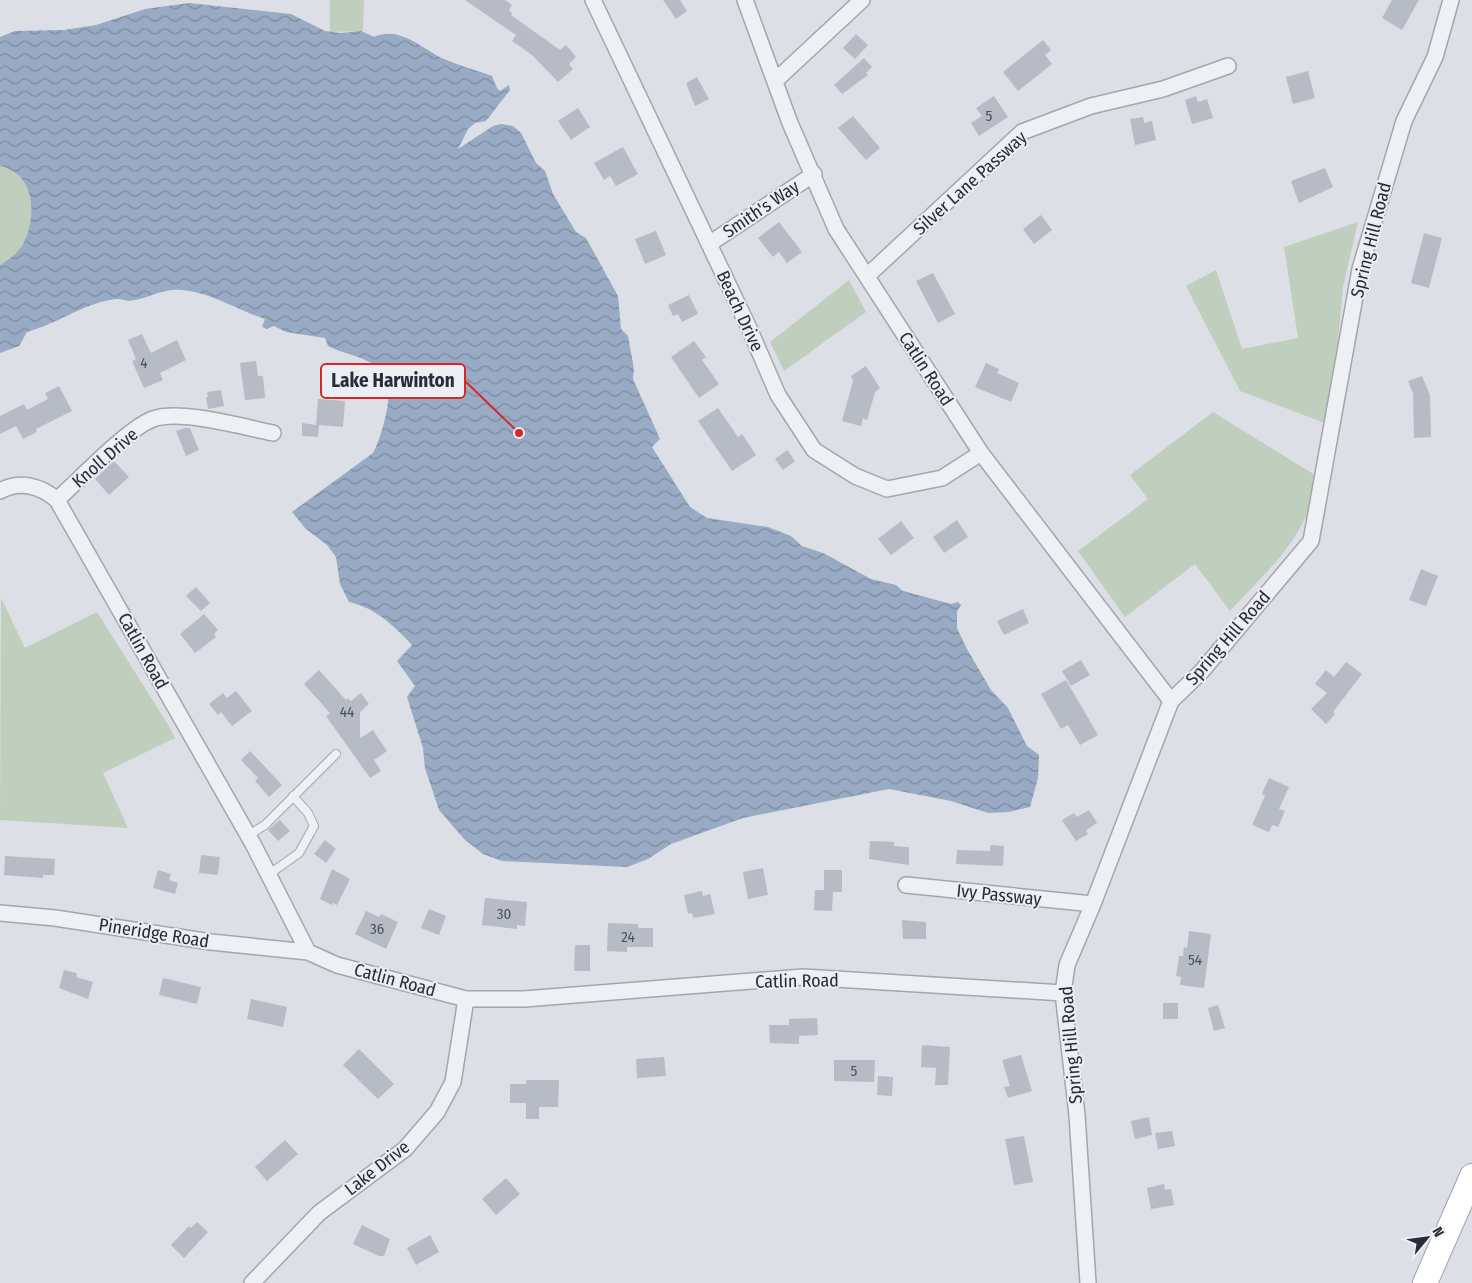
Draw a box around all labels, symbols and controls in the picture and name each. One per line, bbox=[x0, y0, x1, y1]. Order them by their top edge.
house number: 5 bbox=[986, 107, 993, 125]
street label: Silver Lane Passway bbox=[909, 126, 1031, 240]
street label: Smith's Way bbox=[719, 175, 803, 243]
street label: Spring Hill Road bbox=[1346, 180, 1396, 300]
street label: Beach Drive bbox=[712, 267, 768, 355]
street label: Catlin Road bbox=[894, 328, 958, 410]
house number: 4 bbox=[140, 354, 148, 372]
callout: Lake Harwinton bbox=[321, 364, 465, 398]
text: Lake Harwinton bbox=[331, 369, 455, 392]
street label: Knoll Drive bbox=[67, 423, 143, 493]
street label: Spring Hill Road bbox=[1181, 586, 1275, 690]
street label: Catlin Road bbox=[113, 609, 173, 693]
house number: 44 bbox=[340, 703, 354, 721]
street label: Ivy Passway bbox=[955, 880, 1043, 910]
house number: 30 bbox=[497, 905, 511, 923]
street label: Pineridge Road bbox=[97, 913, 211, 953]
house number: 36 bbox=[370, 920, 384, 938]
house number: 24 bbox=[621, 928, 635, 946]
house number: 54 bbox=[1188, 951, 1202, 969]
street label: Catlin Road bbox=[352, 959, 438, 1001]
street label: Catlin Road bbox=[755, 969, 839, 993]
street label: Spring Hill Road bbox=[1055, 985, 1087, 1105]
house number: 5 bbox=[851, 1062, 858, 1080]
street label: Lake Drive bbox=[340, 1136, 414, 1200]
north arrow bbox=[1402, 1213, 1452, 1263]
text: N bbox=[1428, 1224, 1447, 1240]

